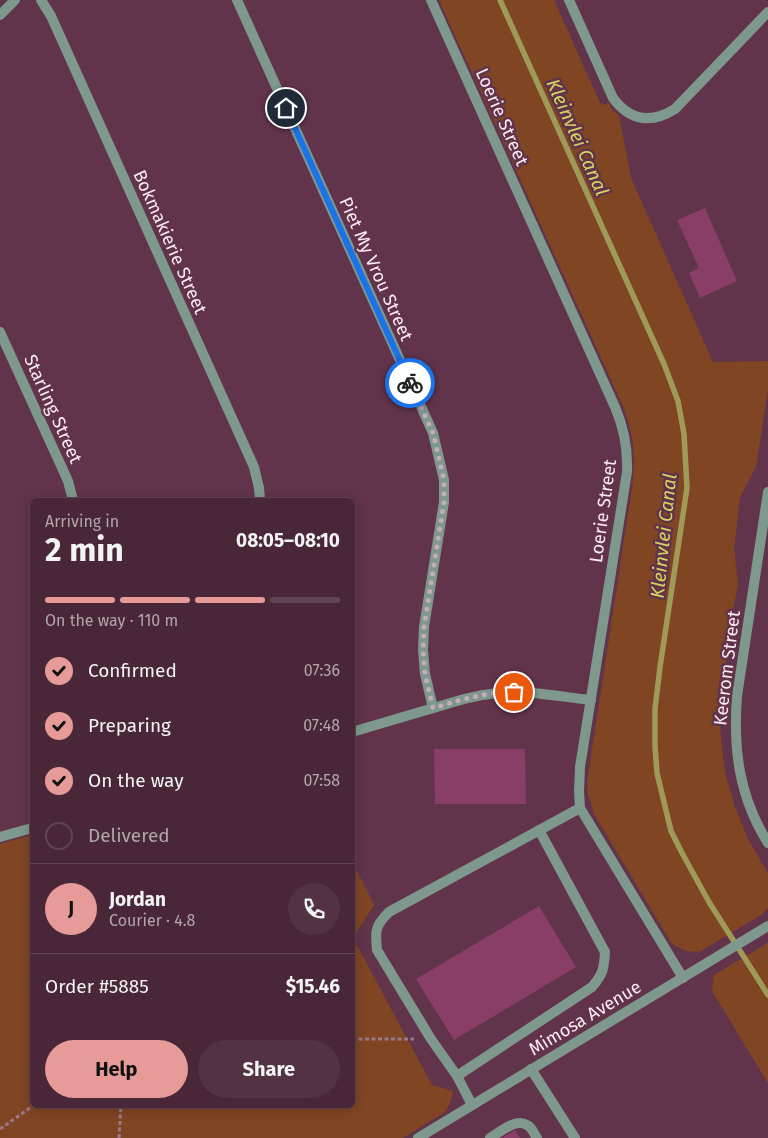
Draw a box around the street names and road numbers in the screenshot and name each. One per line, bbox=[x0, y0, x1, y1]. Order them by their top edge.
street label: Loerie Street bbox=[471, 65, 533, 170]
street label: Bokmakierie Street bbox=[128, 167, 212, 318]
street label: Piet My Vrou Street bbox=[334, 194, 418, 345]
street label: Starling Street bbox=[19, 351, 87, 467]
street label: Loerie Street bbox=[585, 457, 621, 564]
street label: Keerom Street bbox=[709, 609, 745, 727]
street label: Mimosa Avenue bbox=[525, 976, 645, 1060]

